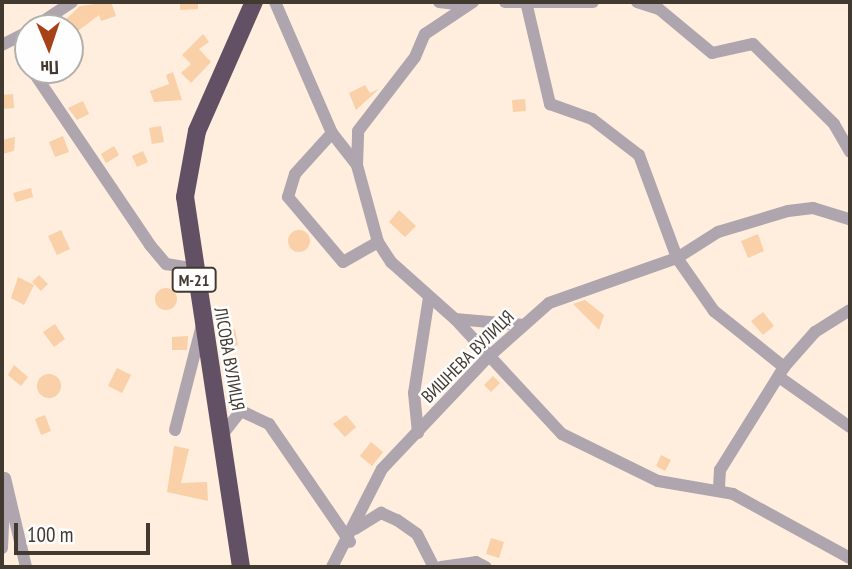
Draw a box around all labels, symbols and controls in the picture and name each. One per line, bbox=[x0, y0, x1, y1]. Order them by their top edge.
north arrow bbox=[14, 14, 84, 84]
text: Пн bbox=[40, 56, 59, 80]
road number: М-21 bbox=[171, 268, 217, 292]
street label: ЛІСОВА ВУЛИЦЯ bbox=[209, 305, 249, 413]
street label: ВИШНЕВА ВУЛИЦЯ bbox=[417, 306, 519, 408]
scale bar bbox=[18, 510, 154, 554]
text: 100 m bbox=[27, 521, 73, 548]

